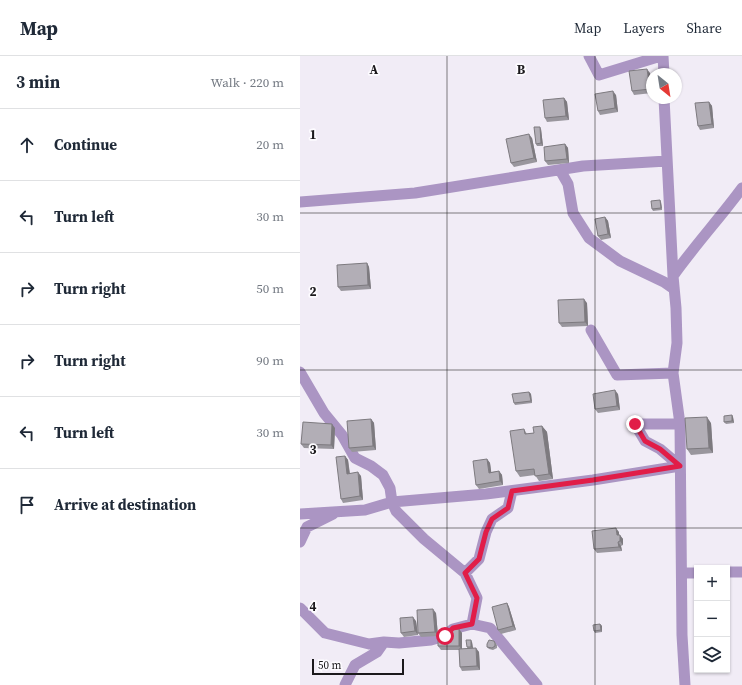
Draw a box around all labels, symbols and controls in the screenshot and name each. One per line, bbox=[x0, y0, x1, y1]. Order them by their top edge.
text: Map bbox=[20, 15, 58, 41]
text: Map bbox=[574, 18, 601, 38]
text: Layers bbox=[623, 18, 665, 38]
text: Share bbox=[687, 18, 722, 38]
text: A bbox=[370, 61, 379, 78]
text: B bbox=[517, 61, 526, 78]
north arrow bbox=[646, 68, 682, 104]
text: 3 min bbox=[16, 70, 60, 94]
text: Walk · 220 m bbox=[211, 74, 284, 91]
text: 1 bbox=[309, 126, 317, 143]
icon: ahead bbox=[16, 134, 38, 156]
text: Continue bbox=[54, 134, 117, 155]
text: 20 m bbox=[256, 136, 284, 153]
icon: left bbox=[16, 206, 38, 228]
text: Turn left bbox=[54, 206, 114, 227]
text: 30 m bbox=[256, 208, 284, 225]
icon: right bbox=[16, 278, 38, 300]
text: Turn right bbox=[54, 278, 126, 299]
text: 50 m bbox=[256, 280, 284, 297]
text: 2 bbox=[309, 283, 317, 300]
icon: right bbox=[16, 350, 38, 372]
text: Turn right bbox=[54, 350, 126, 371]
text: 90 m bbox=[256, 352, 284, 369]
route end bbox=[626, 415, 644, 433]
icon: left bbox=[16, 422, 38, 444]
text: Turn left bbox=[54, 422, 114, 443]
text: 30 m bbox=[256, 424, 284, 441]
text: 3 bbox=[309, 441, 317, 458]
icon: arrive bbox=[16, 494, 38, 516]
text: Arrive at destination bbox=[54, 494, 196, 515]
map controls bbox=[694, 565, 730, 673]
button: + bbox=[694, 565, 730, 601]
text: 4 bbox=[309, 598, 317, 615]
button: − bbox=[694, 601, 730, 637]
route start bbox=[436, 627, 454, 645]
button: layers bbox=[694, 637, 730, 673]
scale bar bbox=[312, 657, 404, 676]
text: 50 m bbox=[318, 658, 341, 673]

